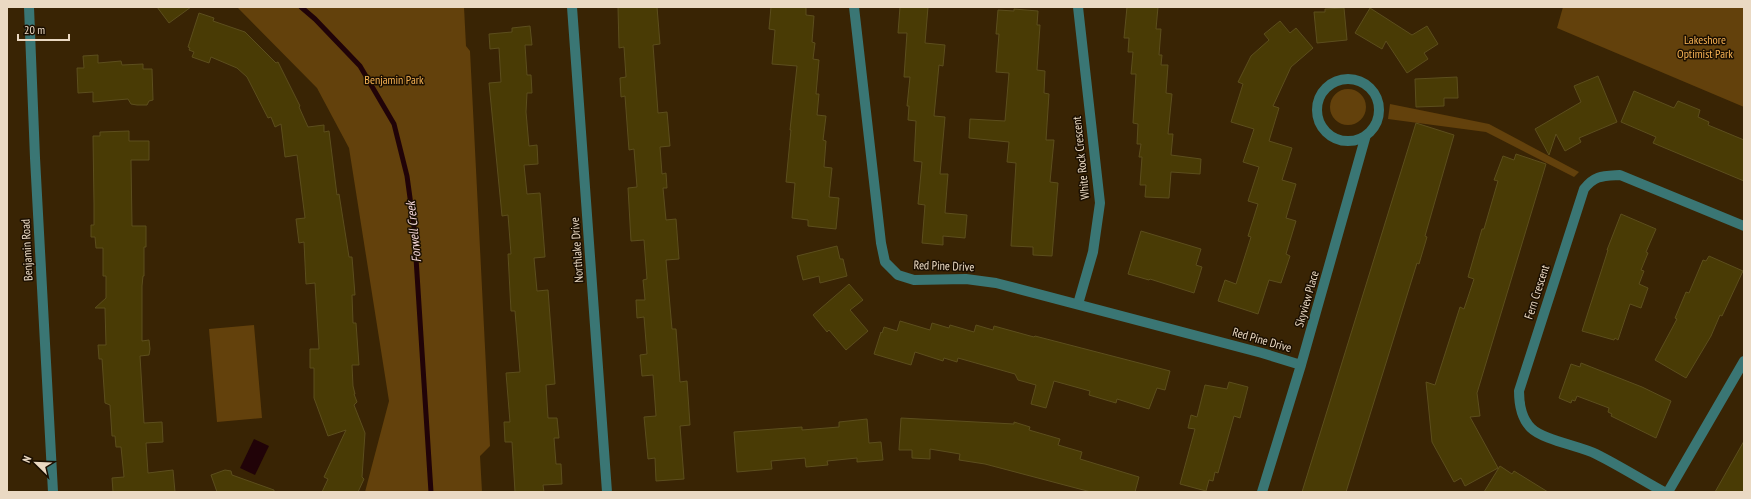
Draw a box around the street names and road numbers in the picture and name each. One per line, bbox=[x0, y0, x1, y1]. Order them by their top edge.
street label: White Rock Crescent bbox=[1069, 115, 1092, 200]
street label: Northlake Drive bbox=[567, 217, 586, 283]
street label: Benjamin Road bbox=[17, 219, 36, 281]
street label: Red Pine Drive bbox=[913, 257, 975, 274]
street label: Fern Crescent bbox=[1521, 262, 1553, 321]
street label: Skyview Place bbox=[1291, 269, 1322, 329]
street label: Red Pine Drive bbox=[1231, 324, 1293, 355]

